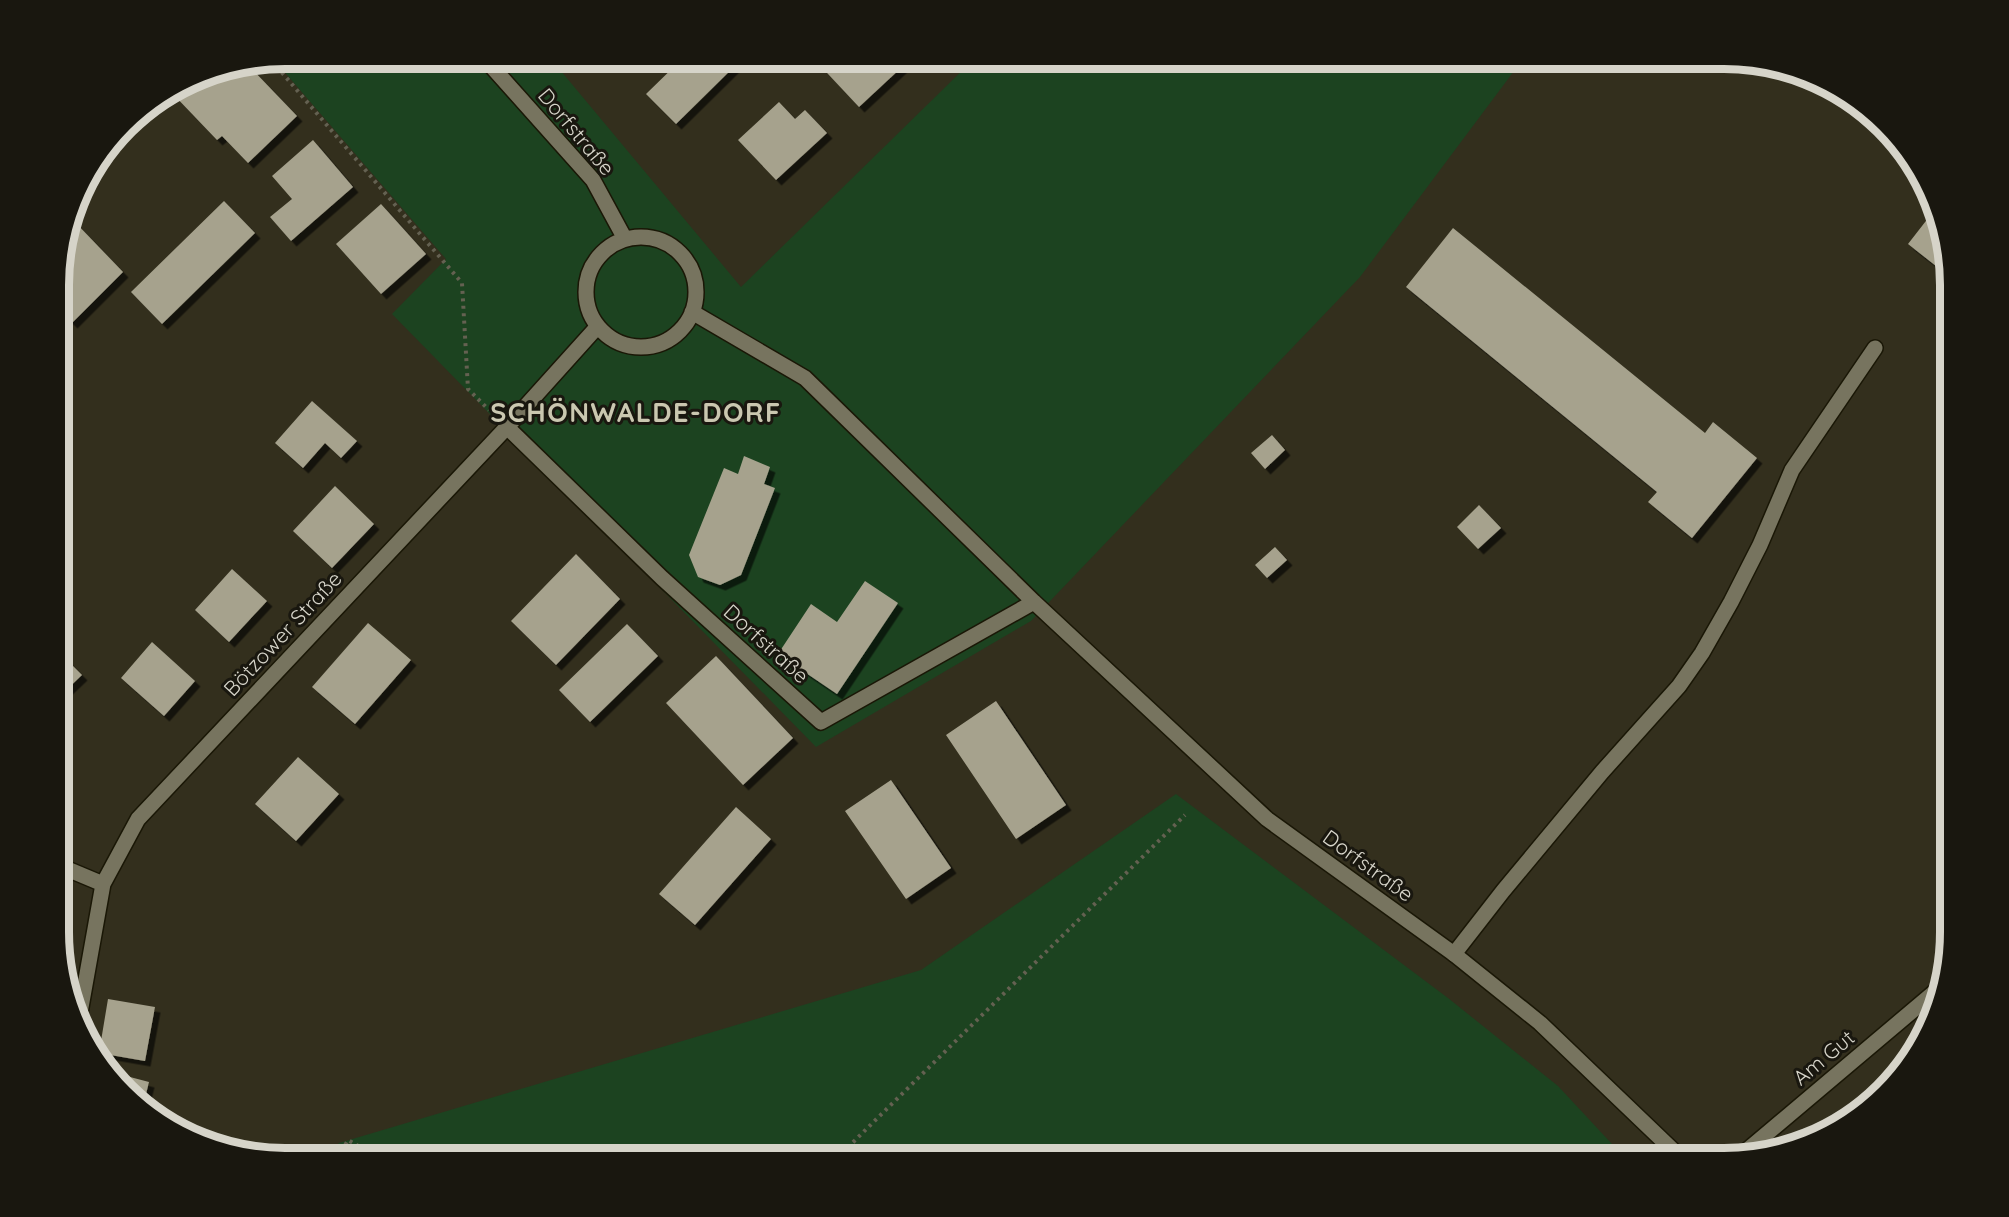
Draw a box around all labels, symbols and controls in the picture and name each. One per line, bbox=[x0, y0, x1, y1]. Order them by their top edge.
street label: Dorfstraße bbox=[533, 83, 621, 180]
district label: SCHÖNWALDE-DORF bbox=[490, 395, 782, 429]
street label: Bötzower Straße bbox=[218, 565, 347, 701]
street label: Dorfstraße bbox=[719, 598, 815, 688]
street label: Dorfstraße bbox=[1318, 824, 1419, 907]
street label: Am Gut bbox=[1787, 1024, 1859, 1090]

